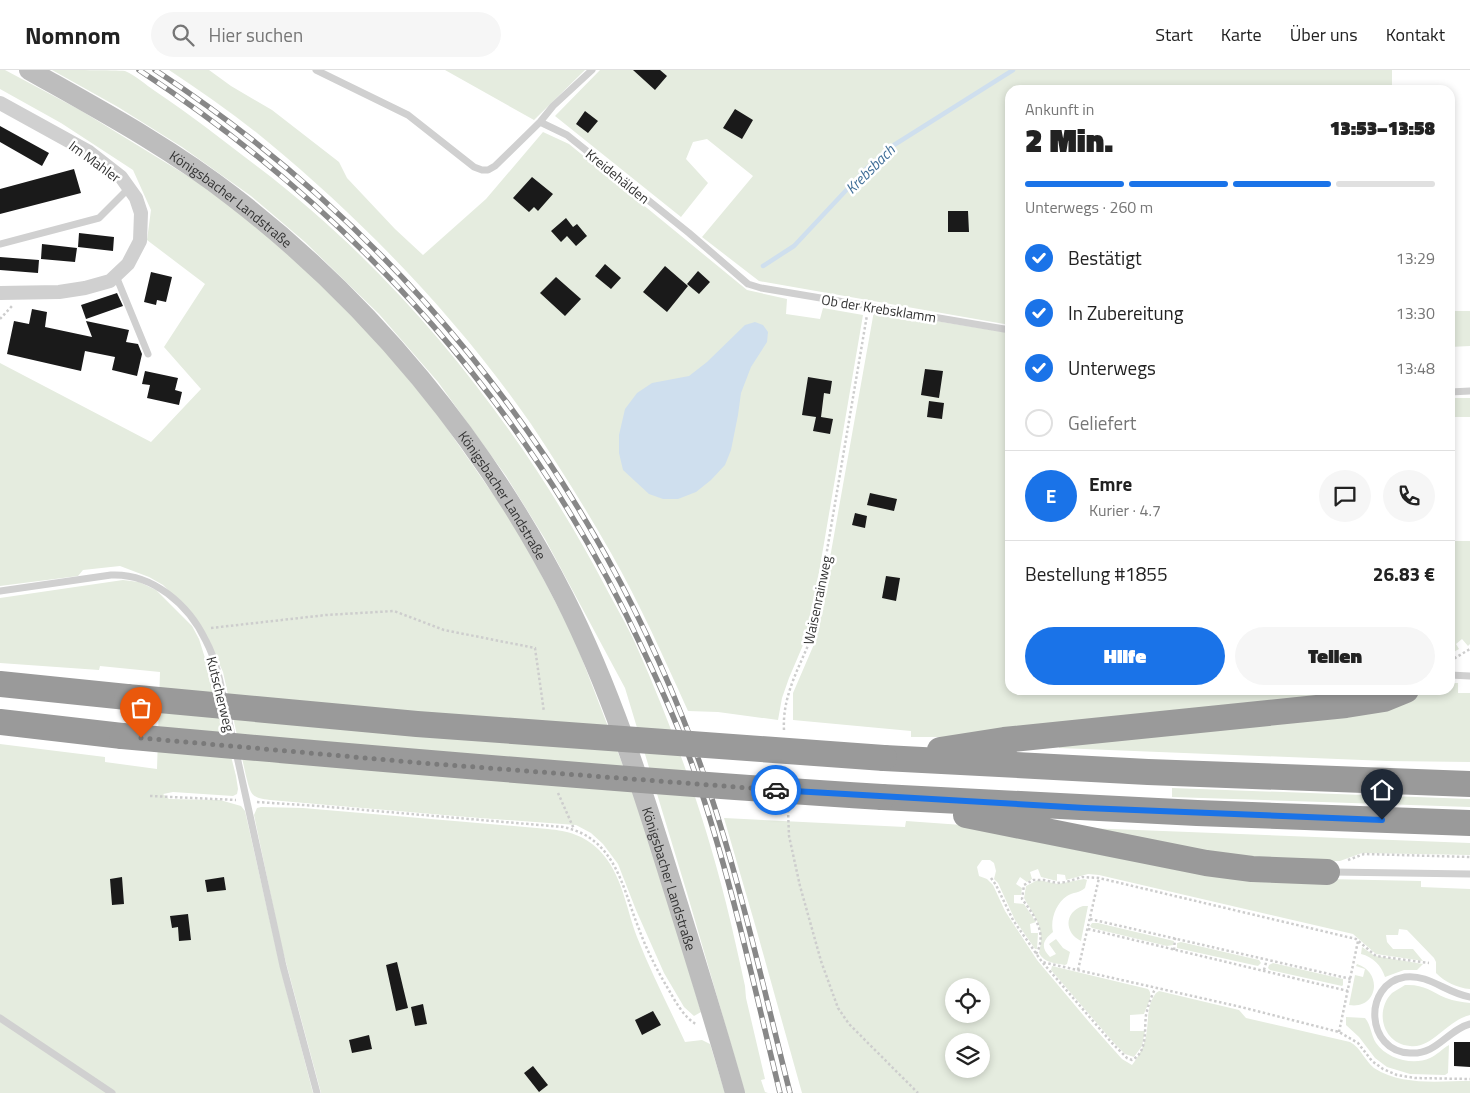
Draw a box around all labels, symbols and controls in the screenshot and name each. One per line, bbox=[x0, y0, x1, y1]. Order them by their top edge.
search box bbox=[151, 12, 501, 57]
text: Nomnom bbox=[25, 17, 121, 53]
text: Hier suchen bbox=[209, 20, 303, 49]
icon: search bbox=[169, 21, 197, 49]
text: Start bbox=[1155, 21, 1193, 48]
text: Karte bbox=[1221, 21, 1262, 48]
text: Über uns bbox=[1290, 21, 1358, 48]
text: Kontakt bbox=[1386, 21, 1445, 48]
text: Ankunft in bbox=[1025, 97, 1094, 121]
text: 13:53–13:58 bbox=[1330, 113, 1435, 142]
text: 2 Min. bbox=[1025, 116, 1113, 164]
street label: Im Mahler bbox=[65, 135, 125, 187]
water label: Krebsbach bbox=[840, 139, 900, 199]
street label: Kreidehälden bbox=[581, 144, 655, 208]
street label: Königsbacher Landstraße bbox=[166, 145, 297, 252]
text: Unterwegs · 260 m bbox=[1025, 195, 1153, 219]
text: Bestätigt bbox=[1068, 243, 1142, 272]
icon: check bbox=[1025, 244, 1053, 272]
text: 13:29 bbox=[1396, 246, 1435, 270]
street label: Ob der Krebsklamm bbox=[820, 289, 938, 327]
text: In Zubereitung bbox=[1068, 298, 1184, 327]
icon: check bbox=[1025, 299, 1053, 327]
text: 13:30 bbox=[1396, 301, 1435, 325]
text: Unterwegs bbox=[1068, 353, 1156, 382]
icon: check bbox=[1025, 354, 1053, 382]
text: 13:48 bbox=[1396, 356, 1435, 380]
text: Geliefert bbox=[1068, 408, 1136, 437]
street label: Königsbacher Landstraße bbox=[454, 426, 552, 563]
text: Emre bbox=[1089, 469, 1132, 498]
button: chat bbox=[1319, 470, 1371, 522]
button: phone bbox=[1383, 470, 1435, 522]
text: E bbox=[1046, 481, 1056, 510]
text: Kurier · 4.7 bbox=[1089, 498, 1161, 522]
street label: Waisenrainweg bbox=[797, 554, 837, 646]
text: Bestellung #1855 bbox=[1025, 559, 1168, 588]
text: 26.83 € bbox=[1373, 559, 1435, 588]
button: Hilfe bbox=[1025, 627, 1225, 685]
button: Teilen bbox=[1235, 627, 1435, 685]
street label: Kutscherweg bbox=[201, 654, 241, 734]
pin bbox=[120, 687, 162, 738]
icon: bag bbox=[127, 694, 155, 722]
courier bbox=[751, 765, 801, 815]
pin bbox=[1361, 769, 1403, 820]
icon: car bbox=[762, 776, 790, 804]
icon: home bbox=[1368, 776, 1396, 804]
street label: Königsbacher Landstraße bbox=[637, 804, 702, 953]
map controls bbox=[945, 978, 990, 1078]
button: locate bbox=[945, 978, 990, 1023]
button: layers bbox=[945, 1033, 990, 1078]

